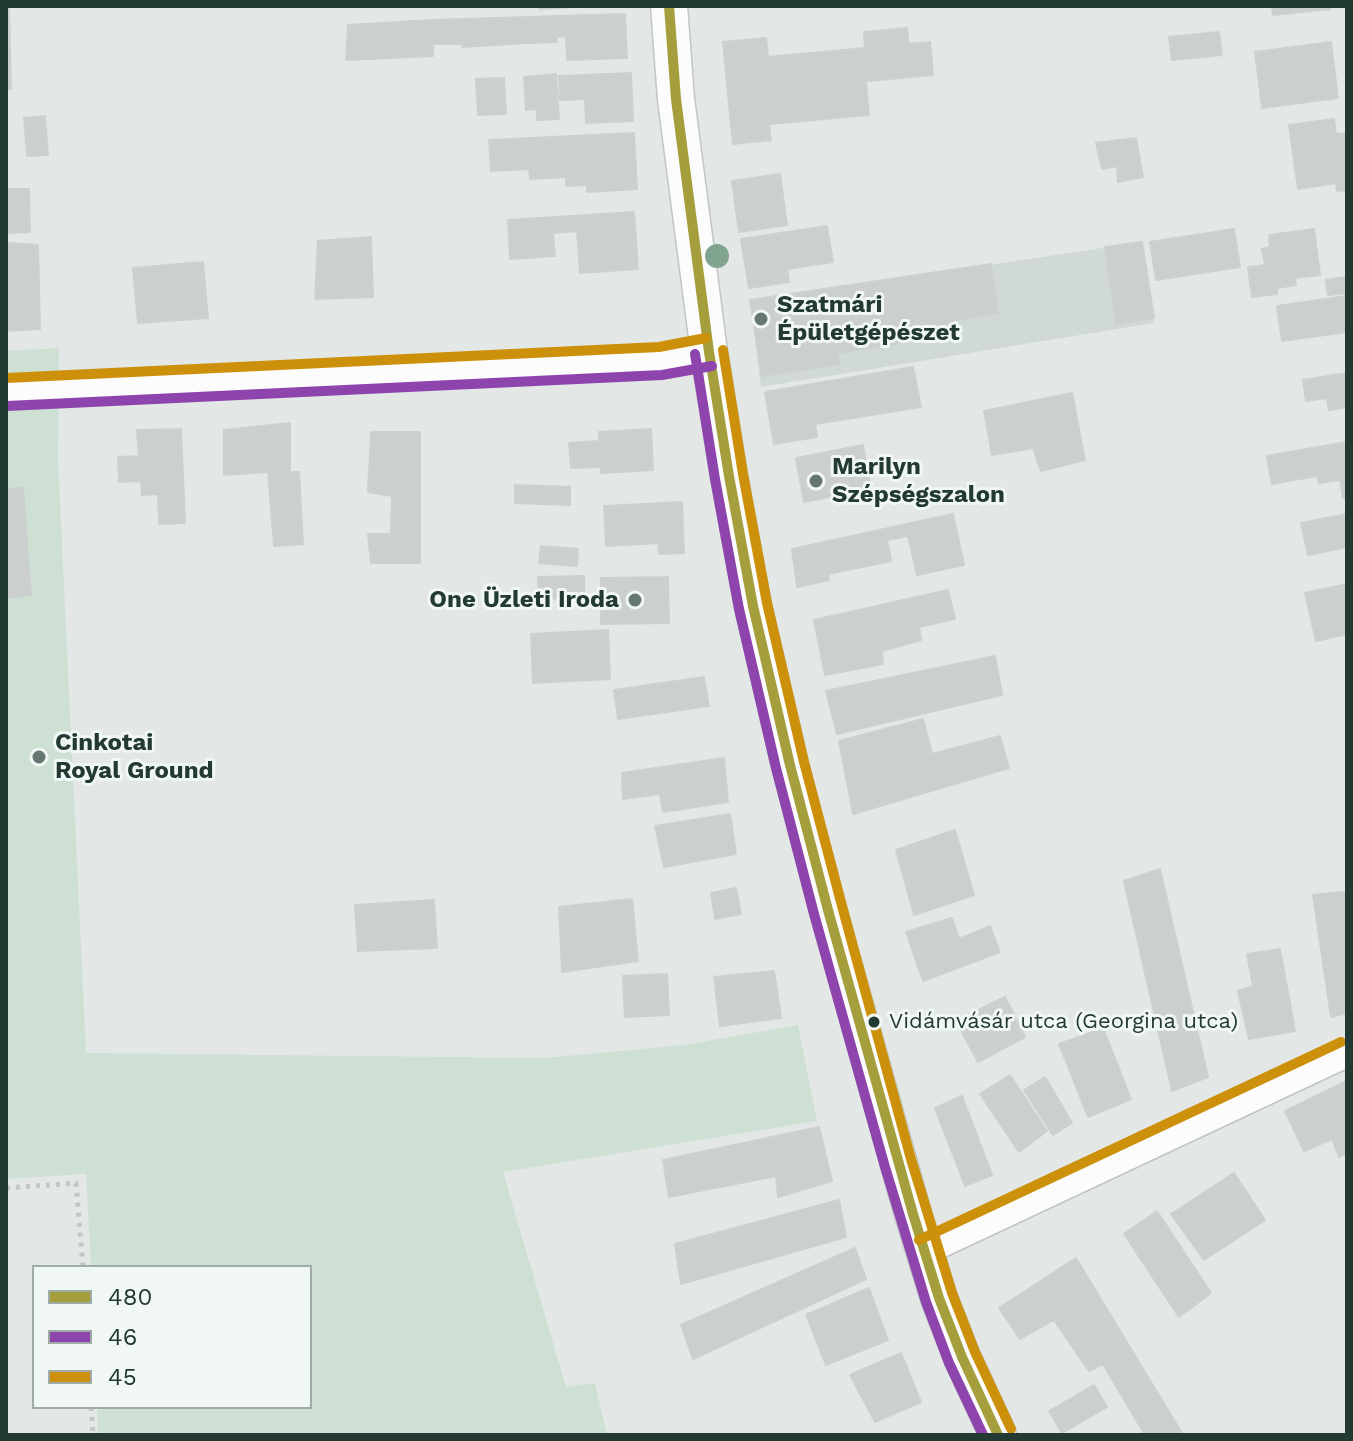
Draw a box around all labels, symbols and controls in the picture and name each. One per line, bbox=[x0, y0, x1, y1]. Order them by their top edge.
place label: Szatmári Épületgépészet bbox=[777, 291, 960, 347]
marker: Szatmári Épületgépészet bbox=[752, 310, 770, 328]
place label: Marilyn Szépségszalon bbox=[832, 453, 1005, 509]
marker: Marilyn Szépségszalon bbox=[807, 472, 825, 490]
place label: One Üzleti Iroda bbox=[429, 586, 619, 614]
marker: One Üzleti Iroda bbox=[626, 591, 644, 609]
place label: Cinkotai Royal Ground bbox=[55, 729, 214, 785]
marker: Cinkotai Royal Ground bbox=[30, 748, 48, 766]
place label: Vidámvásár utca (Georgina utca) bbox=[889, 1009, 1238, 1035]
marker: Vidámvásár utca (Georgina utca) bbox=[866, 1014, 882, 1030]
legend bbox=[32, 1265, 312, 1409]
text: 480 bbox=[108, 1283, 152, 1311]
text: 46 bbox=[108, 1323, 137, 1351]
text: 45 bbox=[108, 1363, 137, 1391]

